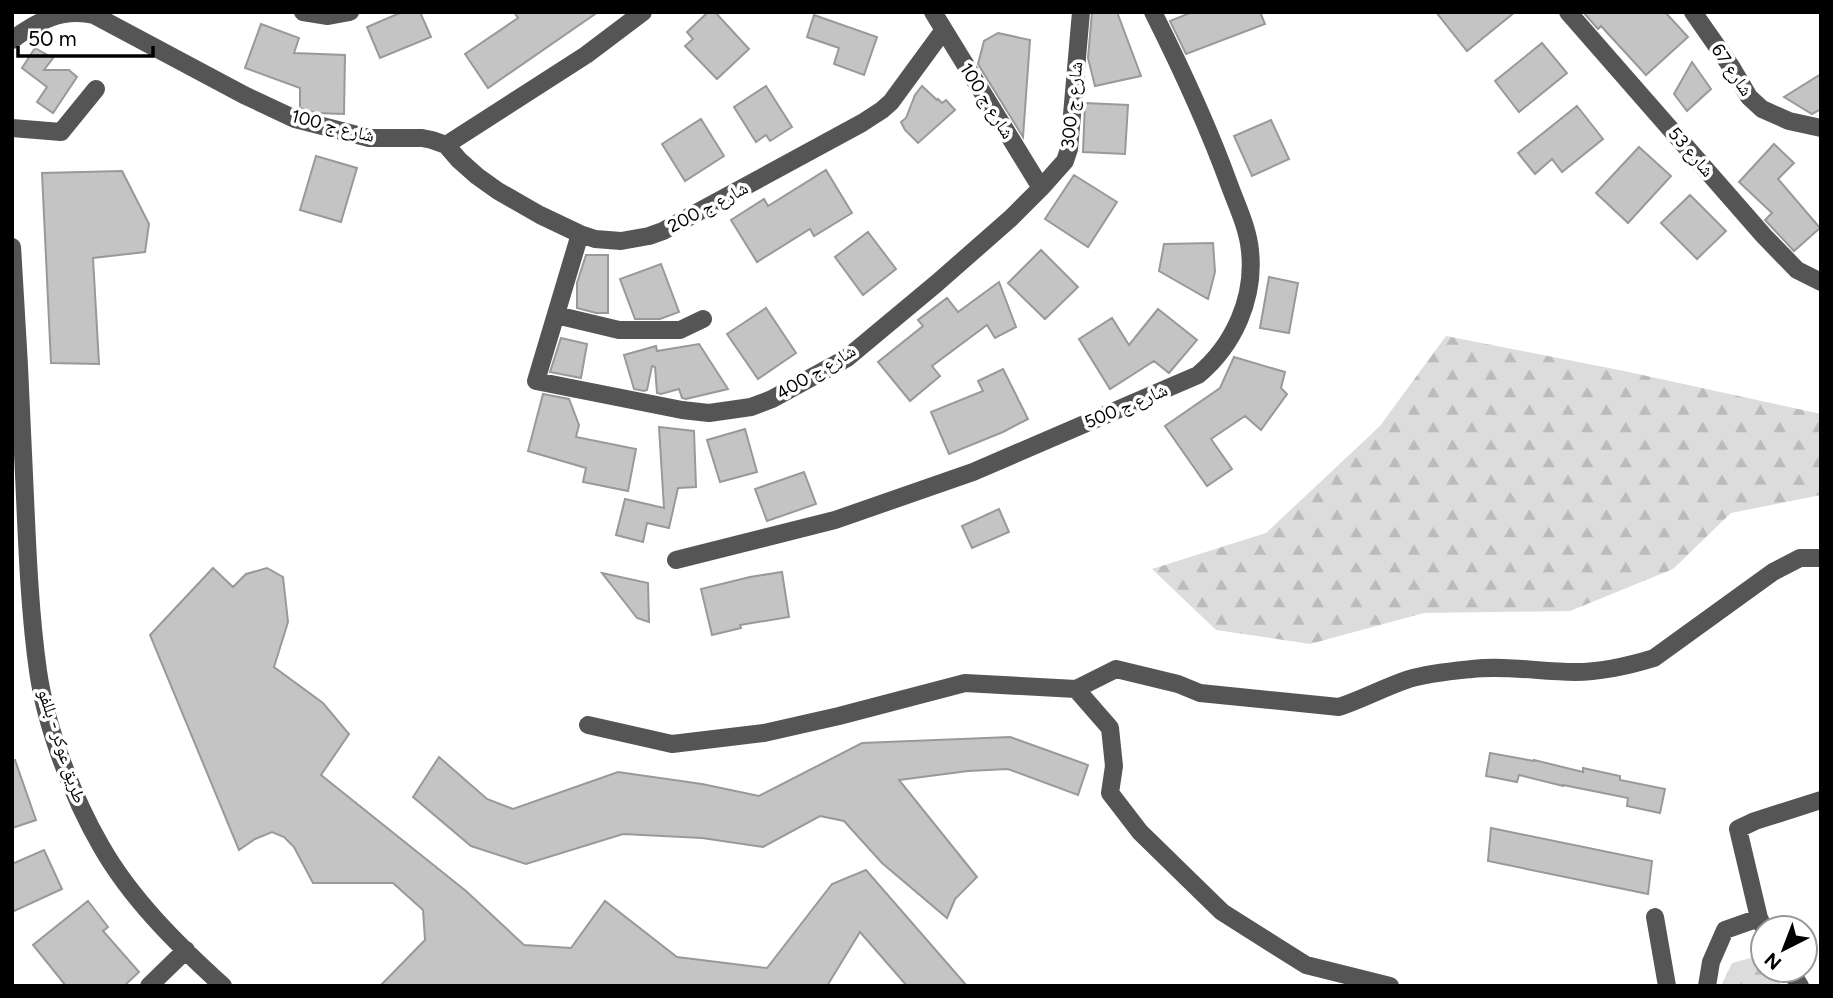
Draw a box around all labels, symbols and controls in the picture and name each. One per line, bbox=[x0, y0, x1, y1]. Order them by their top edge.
scale bar bbox=[18, 14, 152, 58]
text: 50 m bbox=[28, 26, 77, 51]
street label: شارع 67 bbox=[1707, 40, 1757, 100]
street label: شارع ج 100 bbox=[954, 59, 1019, 143]
street label: شارع ج 300 bbox=[1056, 60, 1089, 150]
street label: شارع ج 100 bbox=[289, 105, 377, 148]
street label: شارع 53 bbox=[1663, 123, 1719, 181]
street label: شارع ج 200 bbox=[664, 177, 752, 238]
street label: شارع ج 400 bbox=[772, 340, 860, 405]
street label: شارع ج 500 bbox=[1081, 379, 1171, 434]
street label: طريق عوكر - بللفو bbox=[33, 686, 91, 806]
north arrow bbox=[1749, 914, 1819, 984]
text: N bbox=[1760, 948, 1786, 975]

